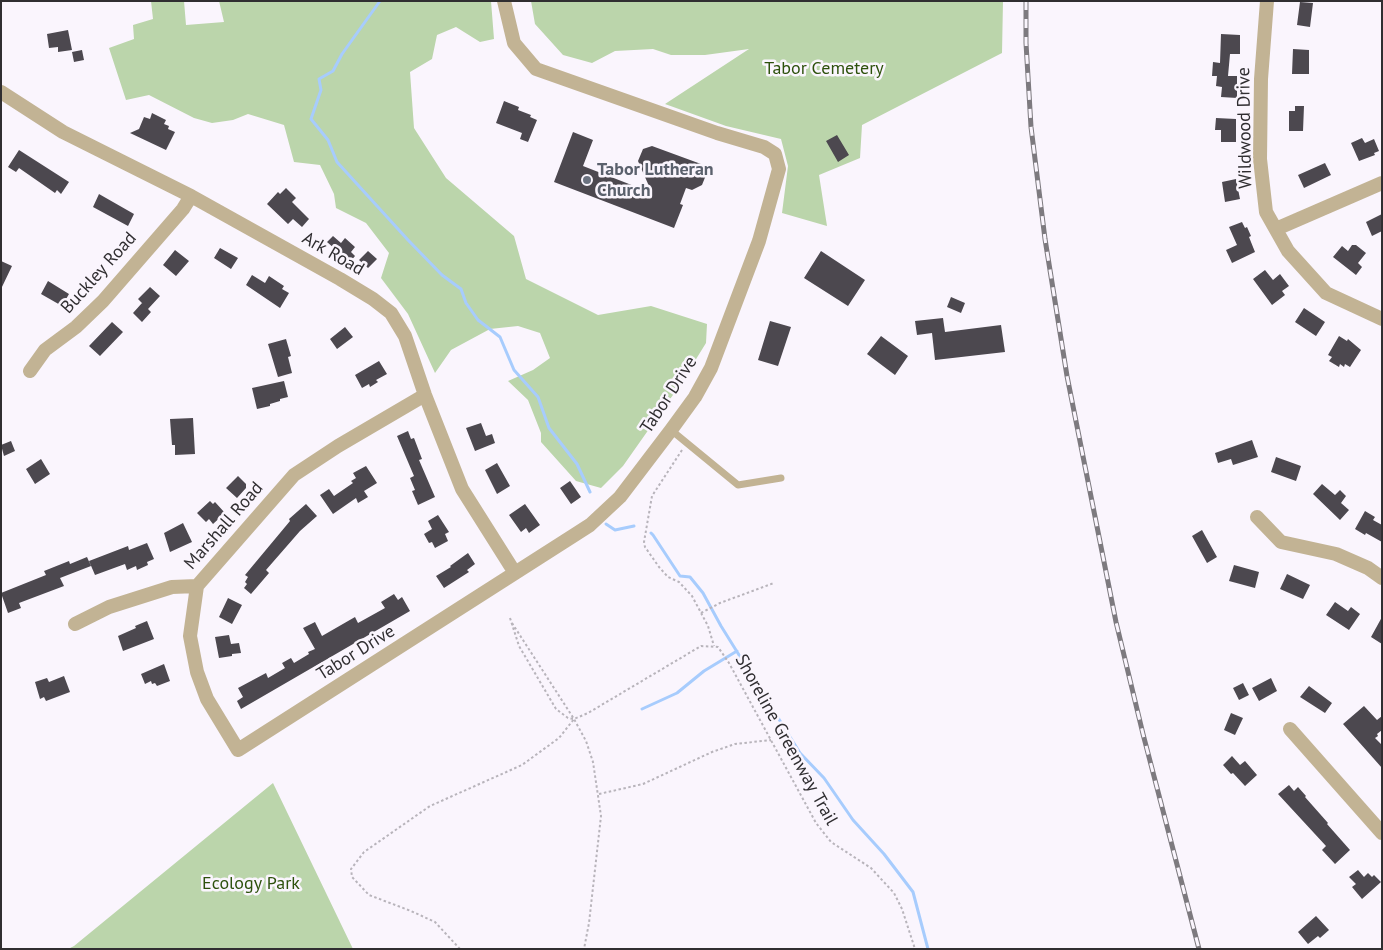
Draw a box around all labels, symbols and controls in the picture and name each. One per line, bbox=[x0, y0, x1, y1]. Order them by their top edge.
park label: Tabor Cemetery bbox=[764, 58, 884, 80]
street label: Wildwood Drive bbox=[1233, 67, 1257, 189]
place label: Tabor Lutheran Church bbox=[597, 159, 714, 202]
marker: Tabor Lutheran Church bbox=[581, 174, 593, 186]
street label: Buckley Road bbox=[57, 228, 141, 318]
street label: Ark Road bbox=[298, 228, 368, 280]
street label: Tabor Drive bbox=[636, 352, 702, 438]
street label: Marshall Road bbox=[180, 478, 268, 574]
street label: Tabor Drive bbox=[313, 621, 399, 685]
street label: Shoreline Greenway Trail bbox=[730, 651, 842, 829]
park label: Ecology Park bbox=[202, 873, 300, 895]

